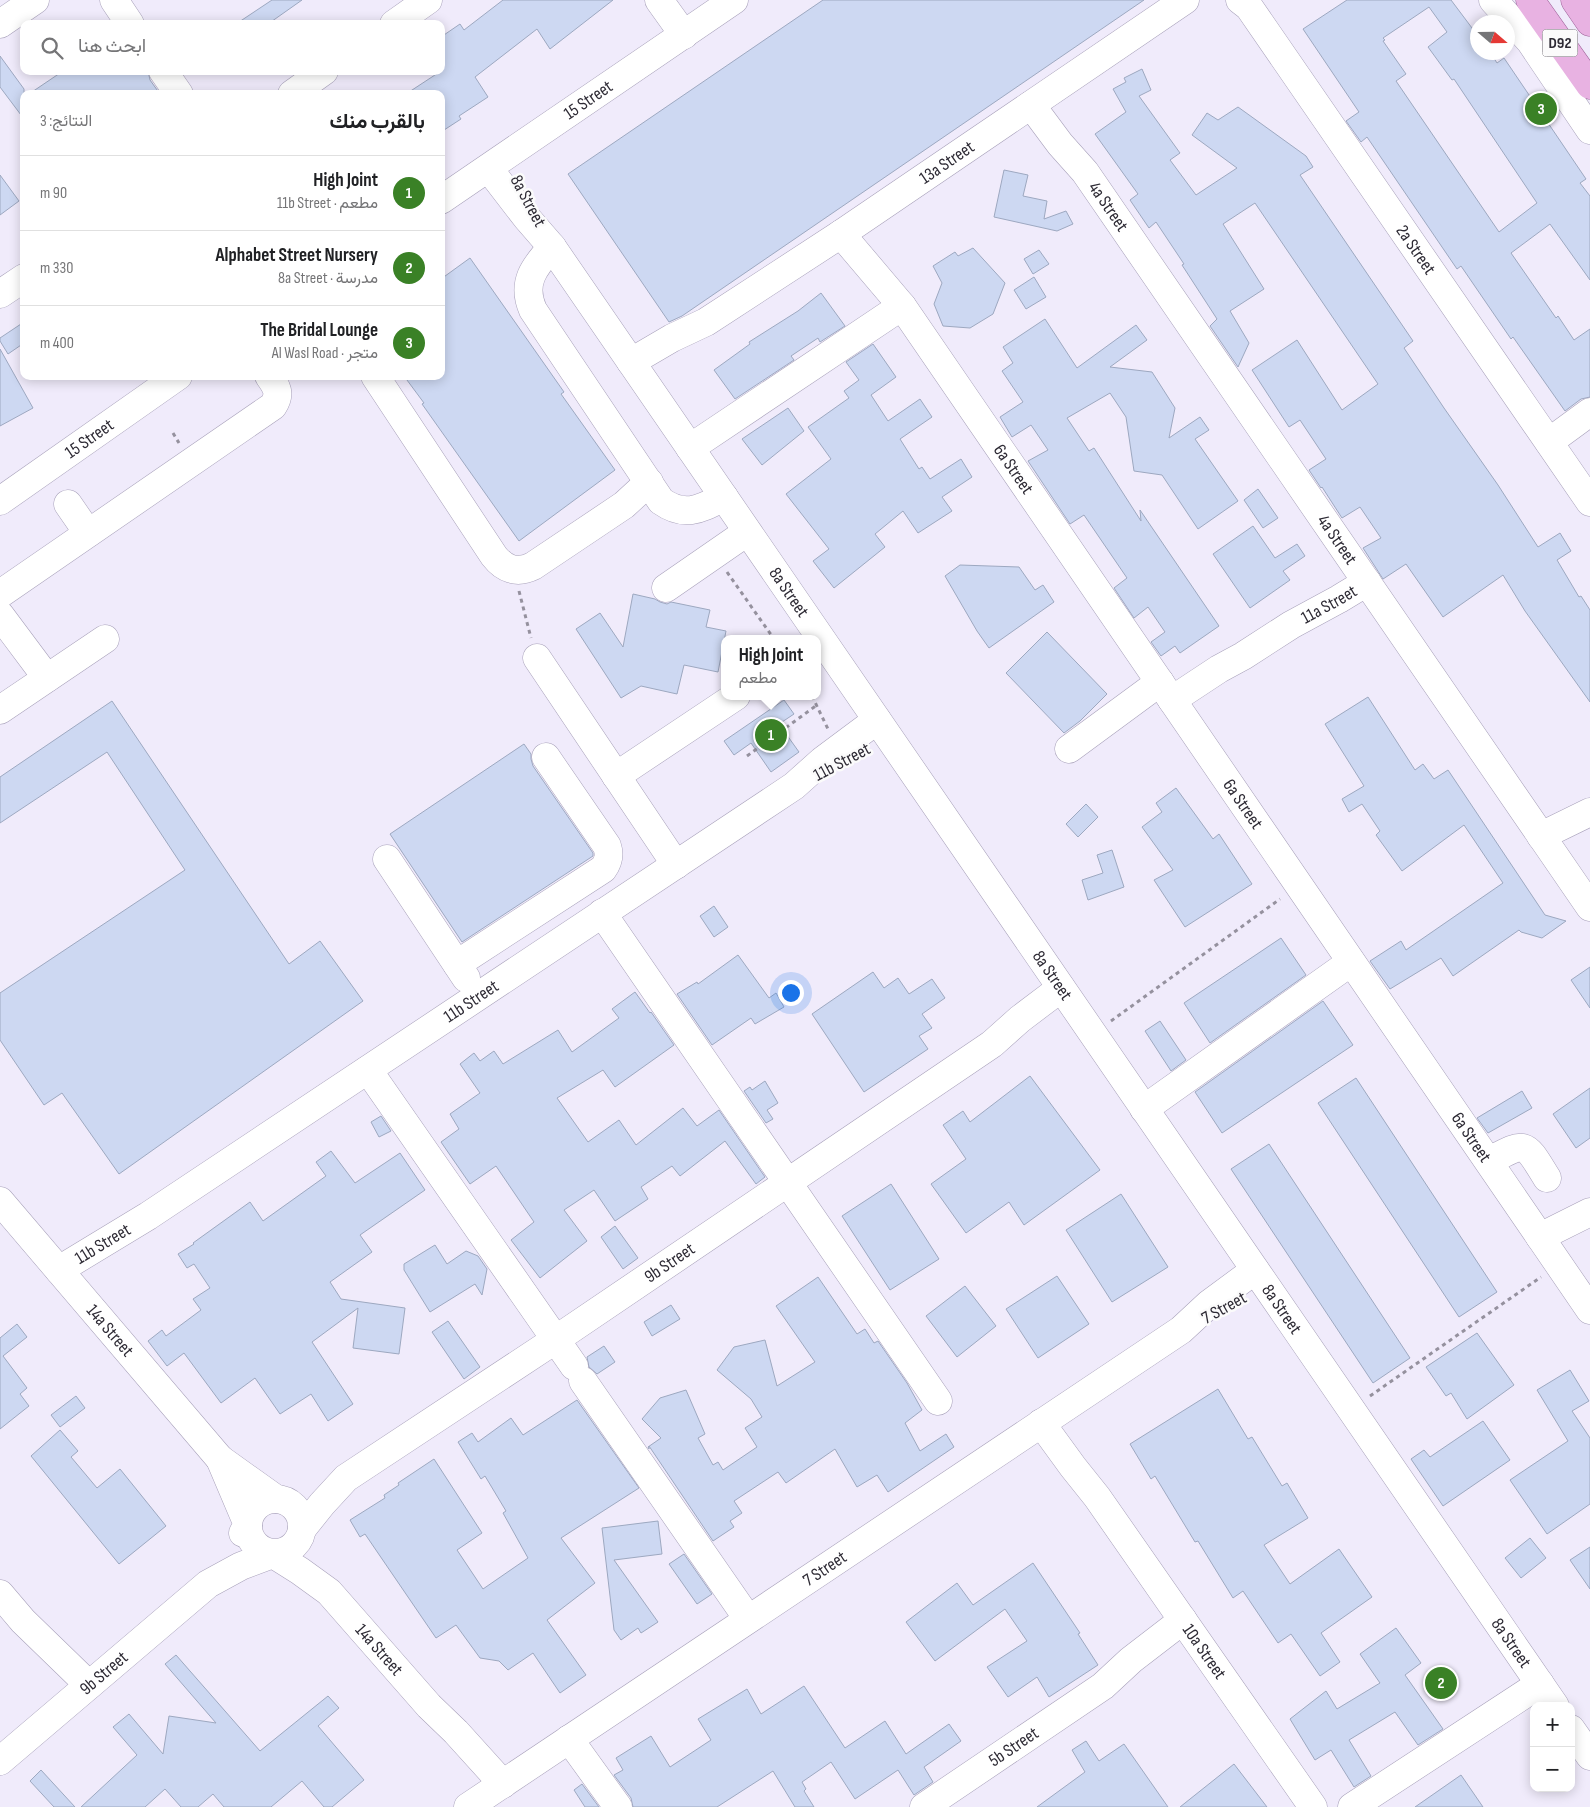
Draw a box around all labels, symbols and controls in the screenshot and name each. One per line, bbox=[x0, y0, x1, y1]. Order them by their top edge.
north arrow bbox=[1470, 15, 1515, 60]
search box bbox=[20, 20, 445, 75]
road number: D92 bbox=[1542, 29, 1578, 56]
icon: search bbox=[38, 34, 66, 62]
text: ابحث هنا bbox=[78, 35, 146, 58]
street label: 15 Street bbox=[560, 75, 617, 124]
pin: 3 bbox=[1525, 90, 1557, 128]
text: بالقرب منك bbox=[330, 109, 425, 134]
text: النتائج: 3 bbox=[40, 112, 92, 131]
street label: 13a Street bbox=[915, 136, 978, 188]
text: High Joint bbox=[313, 169, 378, 192]
street label: 8a Street bbox=[506, 171, 551, 231]
street label: 4a Street bbox=[1084, 178, 1133, 236]
text: 90 m bbox=[40, 184, 67, 203]
text: 1 bbox=[406, 184, 412, 203]
text: مطعم · 11b Street bbox=[277, 194, 378, 213]
street label: 2a Street bbox=[1392, 221, 1441, 279]
text: Alphabet Street Nursery bbox=[215, 244, 378, 267]
text: 330 m bbox=[40, 259, 73, 278]
text: 2 bbox=[406, 259, 413, 278]
text: مدرسة · 8a Street bbox=[278, 269, 378, 288]
text: The Bridal Lounge bbox=[260, 319, 378, 342]
text: 400 m bbox=[40, 334, 74, 353]
text: 3 bbox=[405, 334, 413, 353]
text: متجر · Al Wasl Road bbox=[272, 344, 378, 363]
street label: 15 Street bbox=[61, 414, 118, 463]
street label: 6a Street bbox=[989, 440, 1038, 498]
street label: 4a Street bbox=[1313, 511, 1362, 569]
street label: 8a Street bbox=[765, 563, 814, 621]
street label: 11a Street bbox=[1297, 580, 1361, 628]
popup bbox=[721, 635, 821, 700]
text: High Joint bbox=[739, 644, 803, 667]
text: مطعم bbox=[739, 669, 777, 688]
pin: 1 bbox=[755, 716, 787, 754]
street label: 11b Street bbox=[810, 738, 874, 786]
street label: 6a Street bbox=[1219, 775, 1268, 833]
street label: 8a Street bbox=[1028, 946, 1077, 1005]
street label: 11b Street bbox=[440, 975, 503, 1027]
your location bbox=[778, 980, 804, 1006]
street label: 6a Street bbox=[1447, 1108, 1496, 1167]
street label: 11b Street bbox=[71, 1218, 135, 1268]
street label: 9b Street bbox=[640, 1238, 699, 1287]
street label: 8a Street bbox=[1258, 1280, 1307, 1338]
street label: 7 Street bbox=[1198, 1287, 1251, 1329]
street label: 14a Street bbox=[82, 1300, 139, 1361]
street label: 7 Street bbox=[799, 1546, 851, 1591]
street label: 8a Street bbox=[1487, 1614, 1536, 1672]
street label: 14a Street bbox=[351, 1619, 408, 1680]
street label: 10a Street bbox=[1178, 1620, 1231, 1683]
street label: 9b Street bbox=[75, 1646, 132, 1699]
pin: 2 bbox=[1425, 1664, 1457, 1702]
map controls bbox=[1530, 1702, 1575, 1792]
button: + bbox=[1530, 1702, 1575, 1747]
street label: 5b Street bbox=[985, 1722, 1043, 1771]
button: − bbox=[1530, 1747, 1575, 1792]

